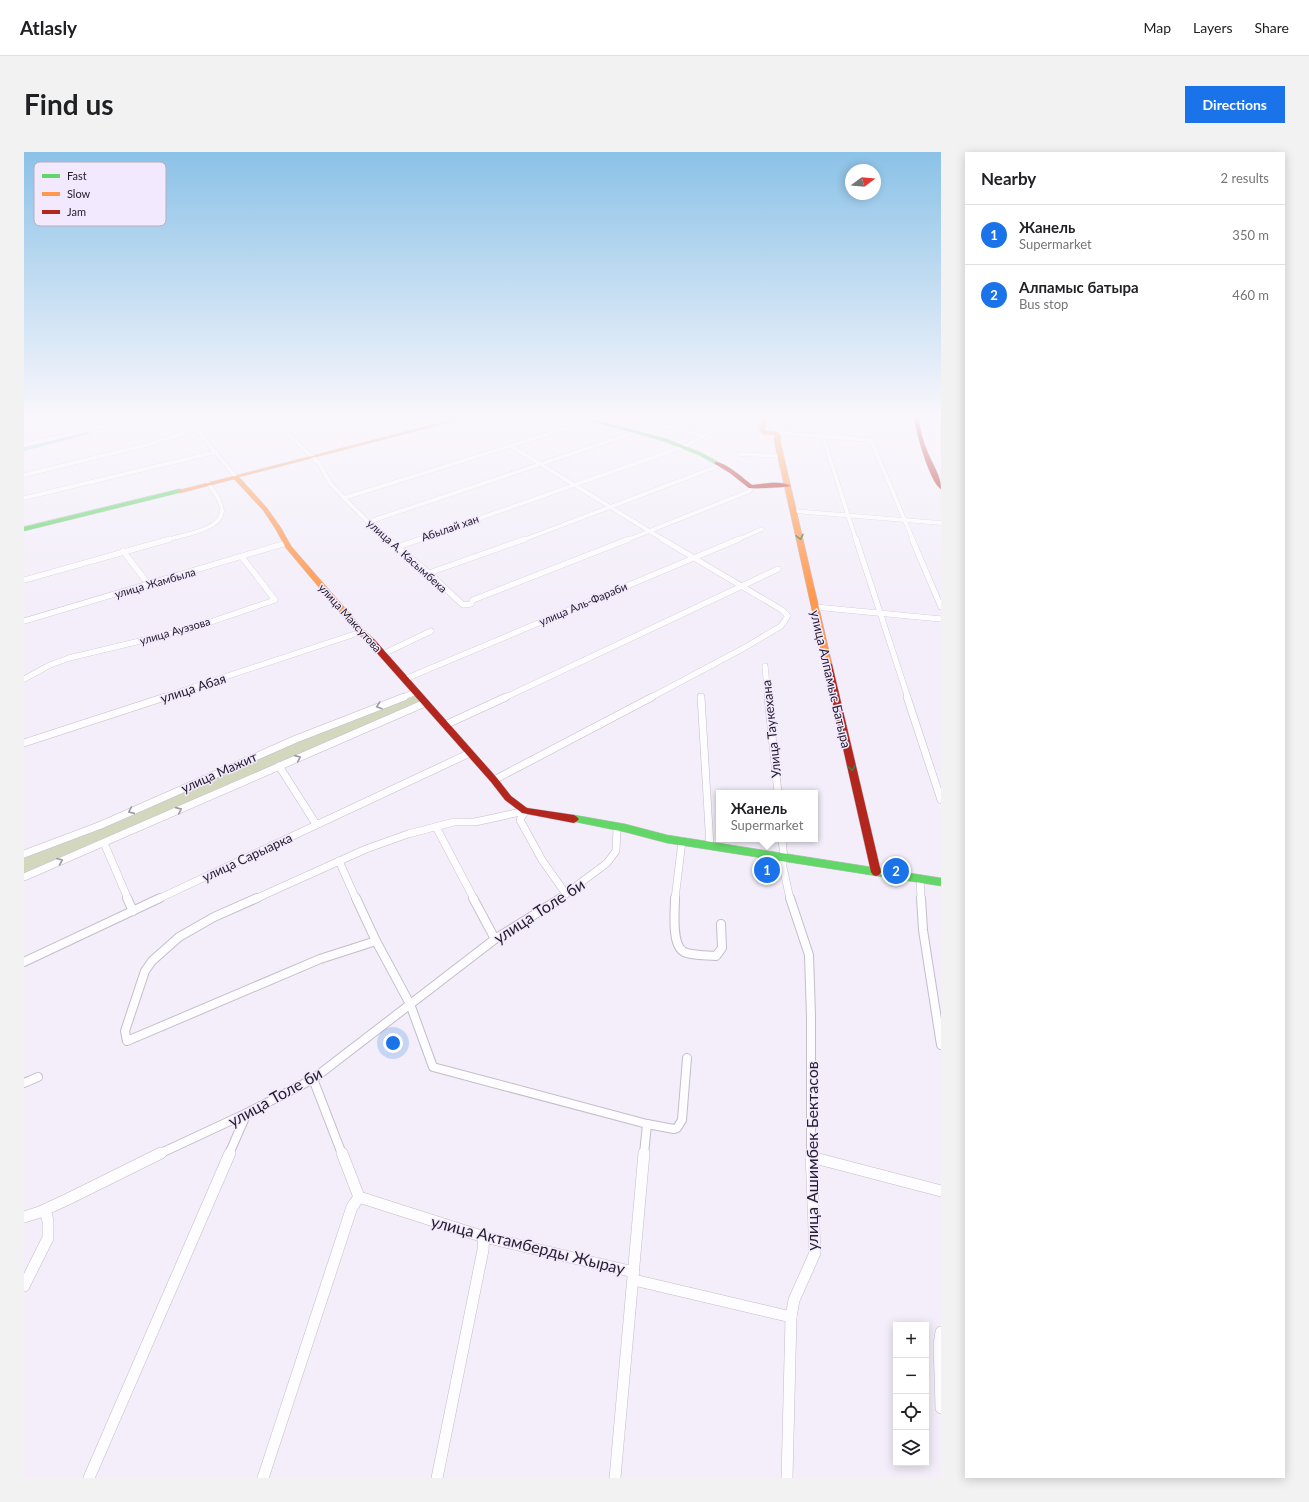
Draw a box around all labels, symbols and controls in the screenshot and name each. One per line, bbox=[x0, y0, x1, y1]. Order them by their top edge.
text: Atlasly bbox=[20, 16, 77, 39]
text: Map bbox=[1143, 19, 1171, 36]
text: Layers bbox=[1193, 19, 1233, 36]
text: Share bbox=[1255, 19, 1289, 36]
button: Directions bbox=[1185, 86, 1285, 123]
text: Find us bbox=[24, 87, 114, 121]
legend bbox=[34, 162, 166, 226]
north arrow bbox=[845, 164, 881, 200]
text: Nearby bbox=[981, 168, 1036, 189]
text: Fast bbox=[67, 169, 87, 182]
text: 2 results bbox=[1221, 170, 1269, 186]
text: Slow bbox=[67, 187, 91, 200]
text: Jam bbox=[67, 205, 86, 218]
text: Жанель bbox=[1019, 218, 1075, 236]
text: 1 bbox=[990, 227, 998, 243]
text: 350 m bbox=[1232, 227, 1269, 243]
text: Supermarket bbox=[1019, 236, 1092, 252]
text: Алпамыс батыра bbox=[1019, 278, 1139, 296]
text: 2 bbox=[990, 287, 998, 303]
text: 460 m bbox=[1232, 287, 1269, 303]
text: Bus stop bbox=[1019, 296, 1068, 312]
street label: Абылай хан bbox=[419, 512, 480, 543]
street label: улица А. Касымбека bbox=[365, 516, 450, 595]
one-way arrow bbox=[795, 534, 803, 540]
street label: улица Жамбыла bbox=[113, 565, 197, 600]
street label: улица Аль-Фараби bbox=[537, 579, 629, 628]
street label: улица Максутова bbox=[316, 581, 384, 654]
street label: улица Алпамыс Батыра bbox=[807, 608, 855, 750]
street label: улица Ауэзова bbox=[138, 614, 212, 647]
street label: улица Абая bbox=[158, 670, 228, 706]
street label: Улица Таукехана bbox=[758, 679, 784, 779]
one-way arrow bbox=[376, 701, 383, 710]
street label: улица Мажит bbox=[179, 748, 260, 796]
one-way arrow bbox=[295, 754, 302, 762]
one-way arrow bbox=[847, 765, 855, 771]
popup bbox=[716, 790, 818, 842]
text: Жанель bbox=[731, 799, 787, 817]
one-way arrow bbox=[176, 806, 183, 814]
one-way arrow bbox=[127, 807, 134, 815]
text: Supermarket bbox=[731, 817, 803, 833]
street label: улица Сарыарка bbox=[199, 829, 295, 885]
pin: 1 bbox=[754, 855, 780, 885]
pin: 2 bbox=[883, 856, 909, 886]
one-way arrow bbox=[56, 858, 63, 866]
street label: улица Толе би bbox=[490, 874, 588, 947]
your location bbox=[383, 1033, 403, 1053]
street label: улица Ашимбек Бектасов bbox=[802, 1061, 821, 1251]
street label: улица Толе би bbox=[224, 1063, 325, 1130]
street label: улица Актамберды Жырау bbox=[429, 1211, 628, 1278]
map controls bbox=[893, 1322, 929, 1466]
button: + bbox=[893, 1322, 929, 1358]
button: − bbox=[893, 1358, 929, 1394]
button: locate bbox=[893, 1394, 929, 1430]
button: layers bbox=[893, 1430, 929, 1466]

